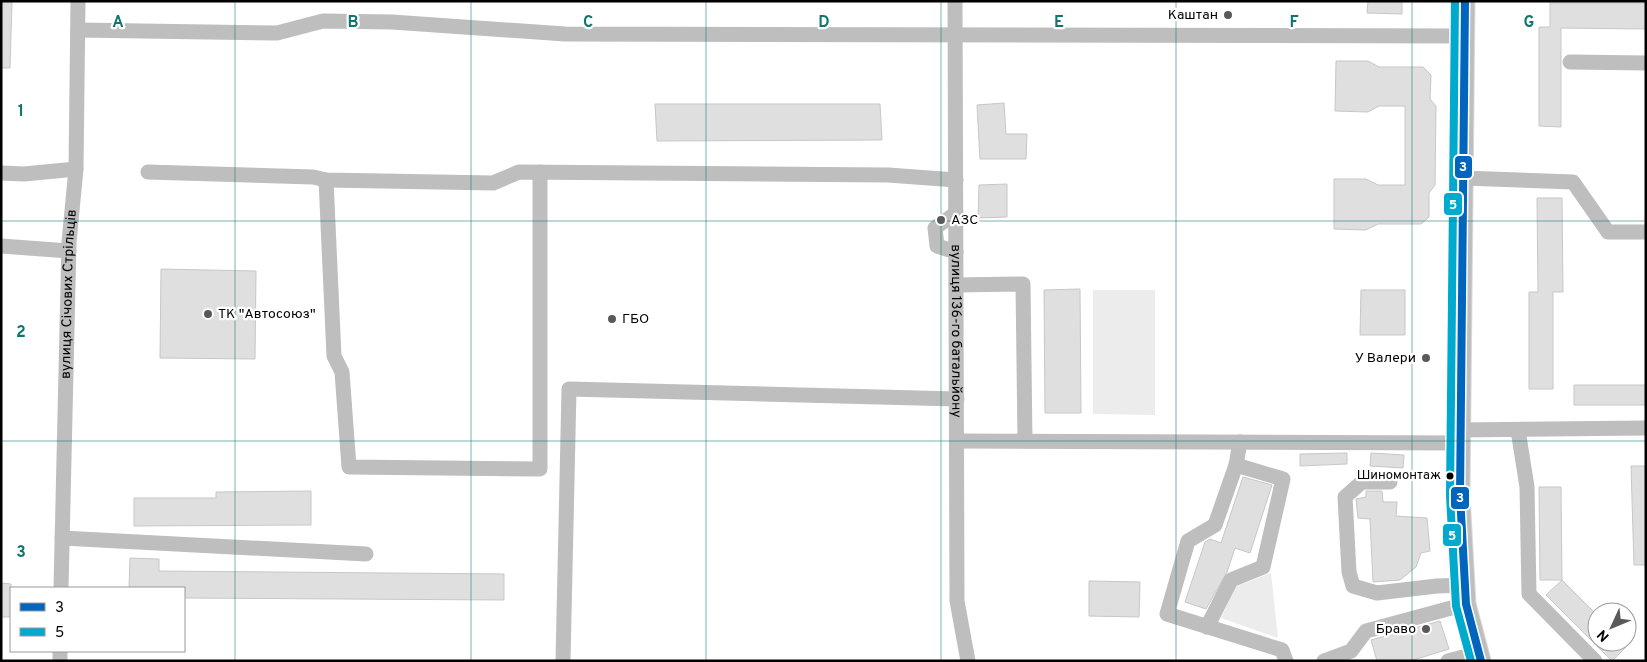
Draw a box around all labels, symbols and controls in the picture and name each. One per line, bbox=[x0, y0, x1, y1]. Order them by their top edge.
place label: Каштан bbox=[1168, 7, 1218, 24]
marker: Каштан bbox=[1222, 9, 1234, 21]
text: A bbox=[112, 13, 124, 33]
text: B bbox=[347, 13, 359, 33]
text: C bbox=[583, 13, 593, 33]
text: D bbox=[818, 13, 830, 33]
text: E bbox=[1054, 13, 1064, 33]
text: F bbox=[1289, 13, 1299, 33]
text: G bbox=[1524, 13, 1534, 33]
text: 1 bbox=[18, 102, 24, 122]
line badge: 3 bbox=[1454, 155, 1473, 179]
text: 3 bbox=[1459, 159, 1467, 176]
line badge: 5 bbox=[1443, 192, 1463, 216]
text: 5 bbox=[1449, 197, 1457, 214]
street label: вулиця Січових Стрільців bbox=[57, 208, 81, 379]
place label: АЗС bbox=[951, 212, 978, 229]
marker: АЗС bbox=[935, 214, 947, 226]
street label: вулиця 136-го батальйону bbox=[947, 244, 965, 418]
place label: ТК "Автосоюз" bbox=[218, 306, 316, 323]
marker: ТК "Автосоюз" bbox=[202, 308, 214, 320]
place label: ГБО bbox=[622, 311, 649, 328]
marker: ГБО bbox=[606, 313, 618, 325]
text: 2 bbox=[16, 323, 26, 343]
place label: У Валери bbox=[1355, 350, 1416, 367]
marker: У Валери bbox=[1420, 352, 1432, 364]
place label: Шиномонтаж bbox=[1357, 468, 1441, 484]
marker: Шиномонтаж bbox=[1445, 471, 1455, 481]
line badge: 3 bbox=[1450, 486, 1470, 510]
text: 3 bbox=[1456, 490, 1464, 507]
line badge: 5 bbox=[1442, 523, 1462, 547]
text: 5 bbox=[1448, 528, 1456, 545]
text: 3 bbox=[16, 543, 26, 563]
legend bbox=[10, 587, 185, 652]
text: 3 bbox=[55, 599, 64, 618]
north arrow bbox=[1587, 602, 1637, 652]
place label: Браво bbox=[1376, 621, 1416, 638]
marker: Браво bbox=[1420, 623, 1432, 635]
text: 5 bbox=[55, 624, 64, 643]
text: N bbox=[1594, 625, 1613, 645]

